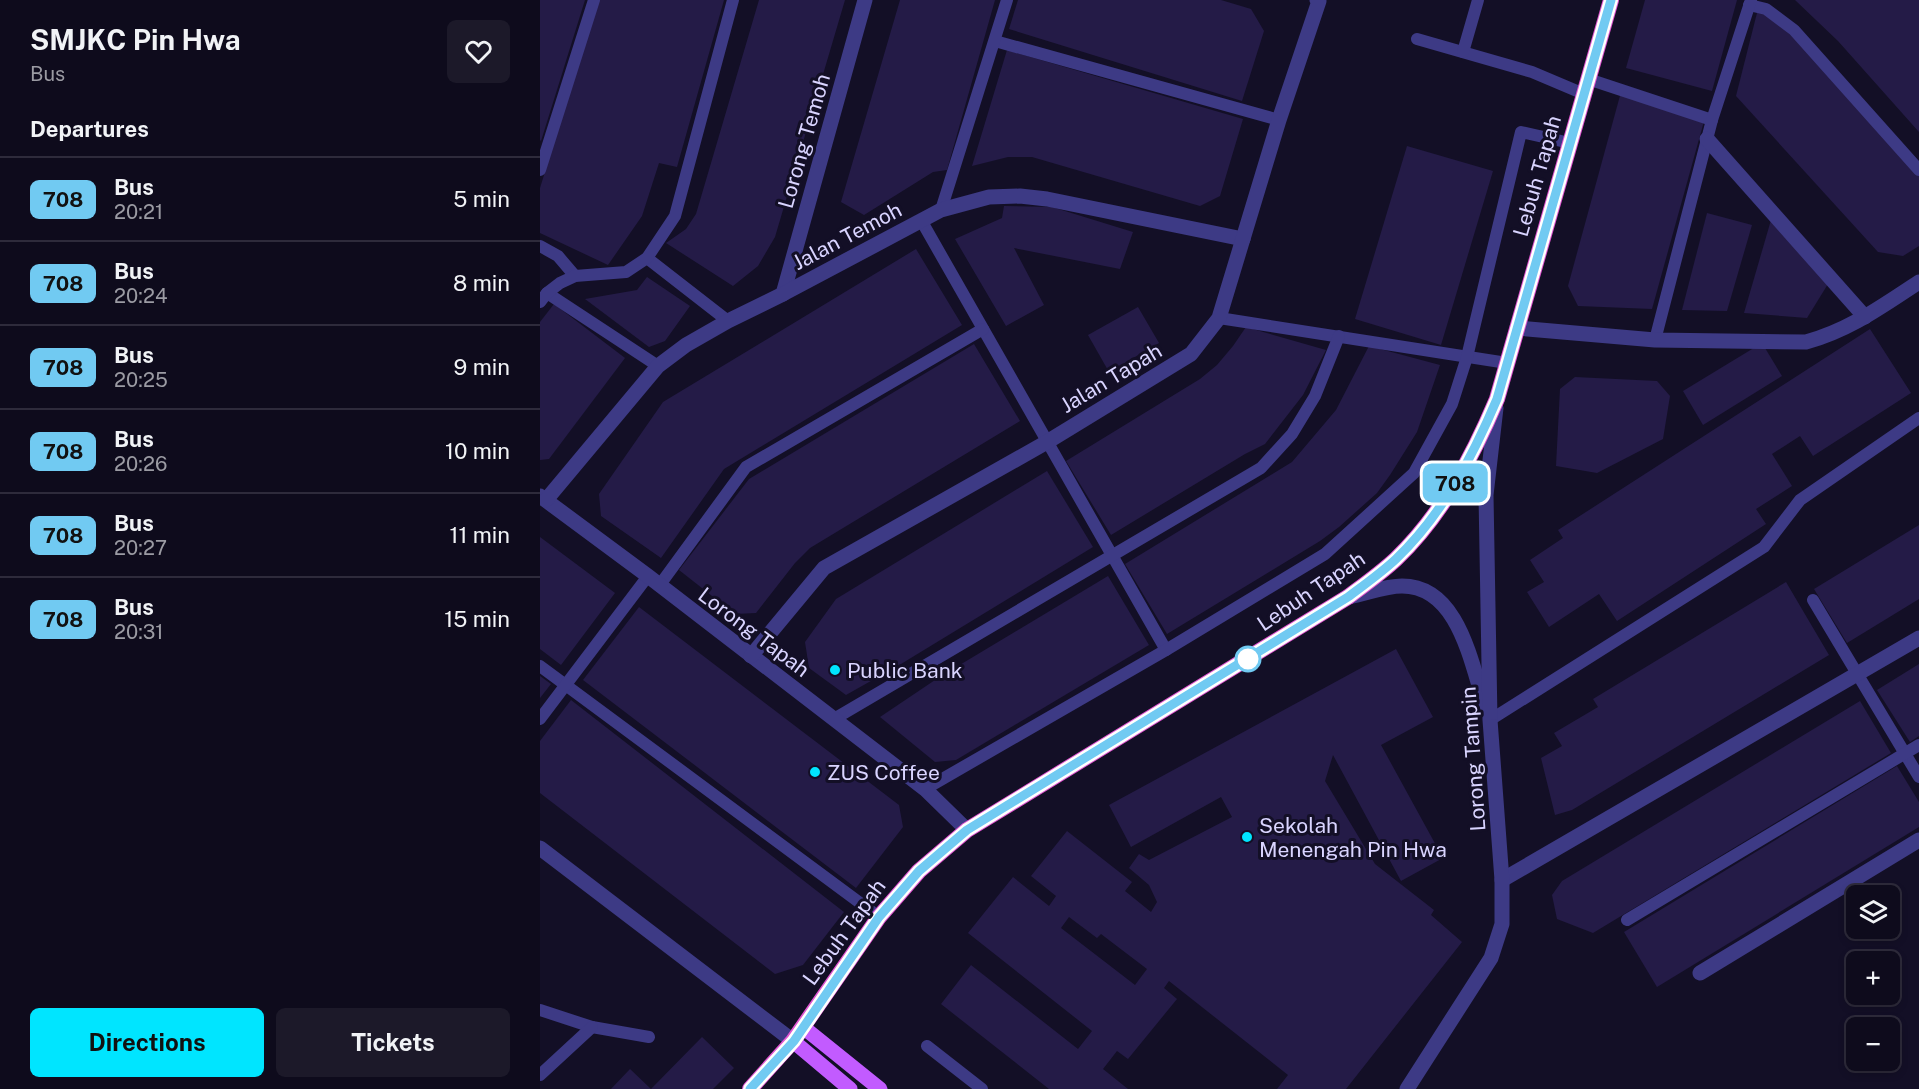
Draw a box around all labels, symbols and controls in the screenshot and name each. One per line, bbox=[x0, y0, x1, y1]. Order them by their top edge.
button: heart bbox=[447, 20, 510, 83]
text: SMJKC Pin Hwa bbox=[30, 23, 241, 56]
text: Bus bbox=[30, 62, 65, 86]
street label: Lorong Temoh bbox=[773, 71, 835, 211]
street label: Lebuh Tapah bbox=[1508, 113, 1566, 239]
text: Departures bbox=[30, 116, 149, 142]
text: Bus bbox=[114, 174, 154, 200]
text: 5 min bbox=[453, 186, 510, 212]
text: 708 bbox=[43, 187, 83, 212]
street label: Jalan Temoh bbox=[788, 197, 906, 275]
text: 20:21 bbox=[114, 200, 163, 224]
text: Bus bbox=[114, 258, 154, 284]
text: 8 min bbox=[453, 270, 510, 296]
text: 708 bbox=[43, 271, 83, 296]
text: 20:24 bbox=[114, 284, 168, 308]
street label: Jalan Tapah bbox=[1056, 338, 1166, 418]
text: Bus bbox=[114, 342, 154, 368]
text: 9 min bbox=[454, 354, 510, 380]
text: 708 bbox=[43, 355, 83, 380]
text: 20:25 bbox=[114, 368, 168, 392]
text: Bus bbox=[114, 426, 154, 452]
text: 10 min bbox=[445, 438, 510, 464]
text: 708 bbox=[43, 439, 83, 464]
text: 20:26 bbox=[114, 452, 167, 476]
line badge: 708 bbox=[1420, 464, 1490, 502]
text: 708 bbox=[1435, 471, 1475, 496]
text: Bus bbox=[114, 510, 154, 536]
text: 11 min bbox=[449, 522, 510, 548]
text: 708 bbox=[43, 523, 83, 548]
text: 20:27 bbox=[114, 536, 167, 560]
street label: Lebuh Tapah bbox=[1252, 546, 1370, 636]
street label: Lorong Tapah bbox=[693, 582, 815, 682]
text: Bus bbox=[114, 594, 154, 620]
text: 15 min bbox=[444, 606, 510, 632]
text: 708 bbox=[43, 607, 83, 632]
text: 20:31 bbox=[114, 620, 163, 644]
unlabelled marker bbox=[1235, 646, 1261, 672]
place label: Public Bank bbox=[847, 658, 963, 683]
marker: Public Bank bbox=[828, 663, 842, 677]
street label: Lorong Tampin bbox=[1455, 686, 1491, 832]
place label: ZUS Coffee bbox=[827, 760, 940, 785]
marker: ZUS Coffee bbox=[808, 765, 822, 779]
place label: Sekolah Menengah Pin Hwa bbox=[1259, 813, 1447, 862]
marker: Sekolah Menengah Pin Hwa bbox=[1240, 830, 1254, 844]
street label: Lebuh Tapah bbox=[797, 874, 891, 990]
map controls bbox=[1846, 885, 1900, 1071]
button: layers bbox=[1846, 885, 1900, 939]
button: + bbox=[1846, 951, 1900, 1005]
button: Directions bbox=[30, 1008, 264, 1077]
button: Tickets bbox=[276, 1008, 510, 1077]
button: − bbox=[1846, 1017, 1900, 1071]

